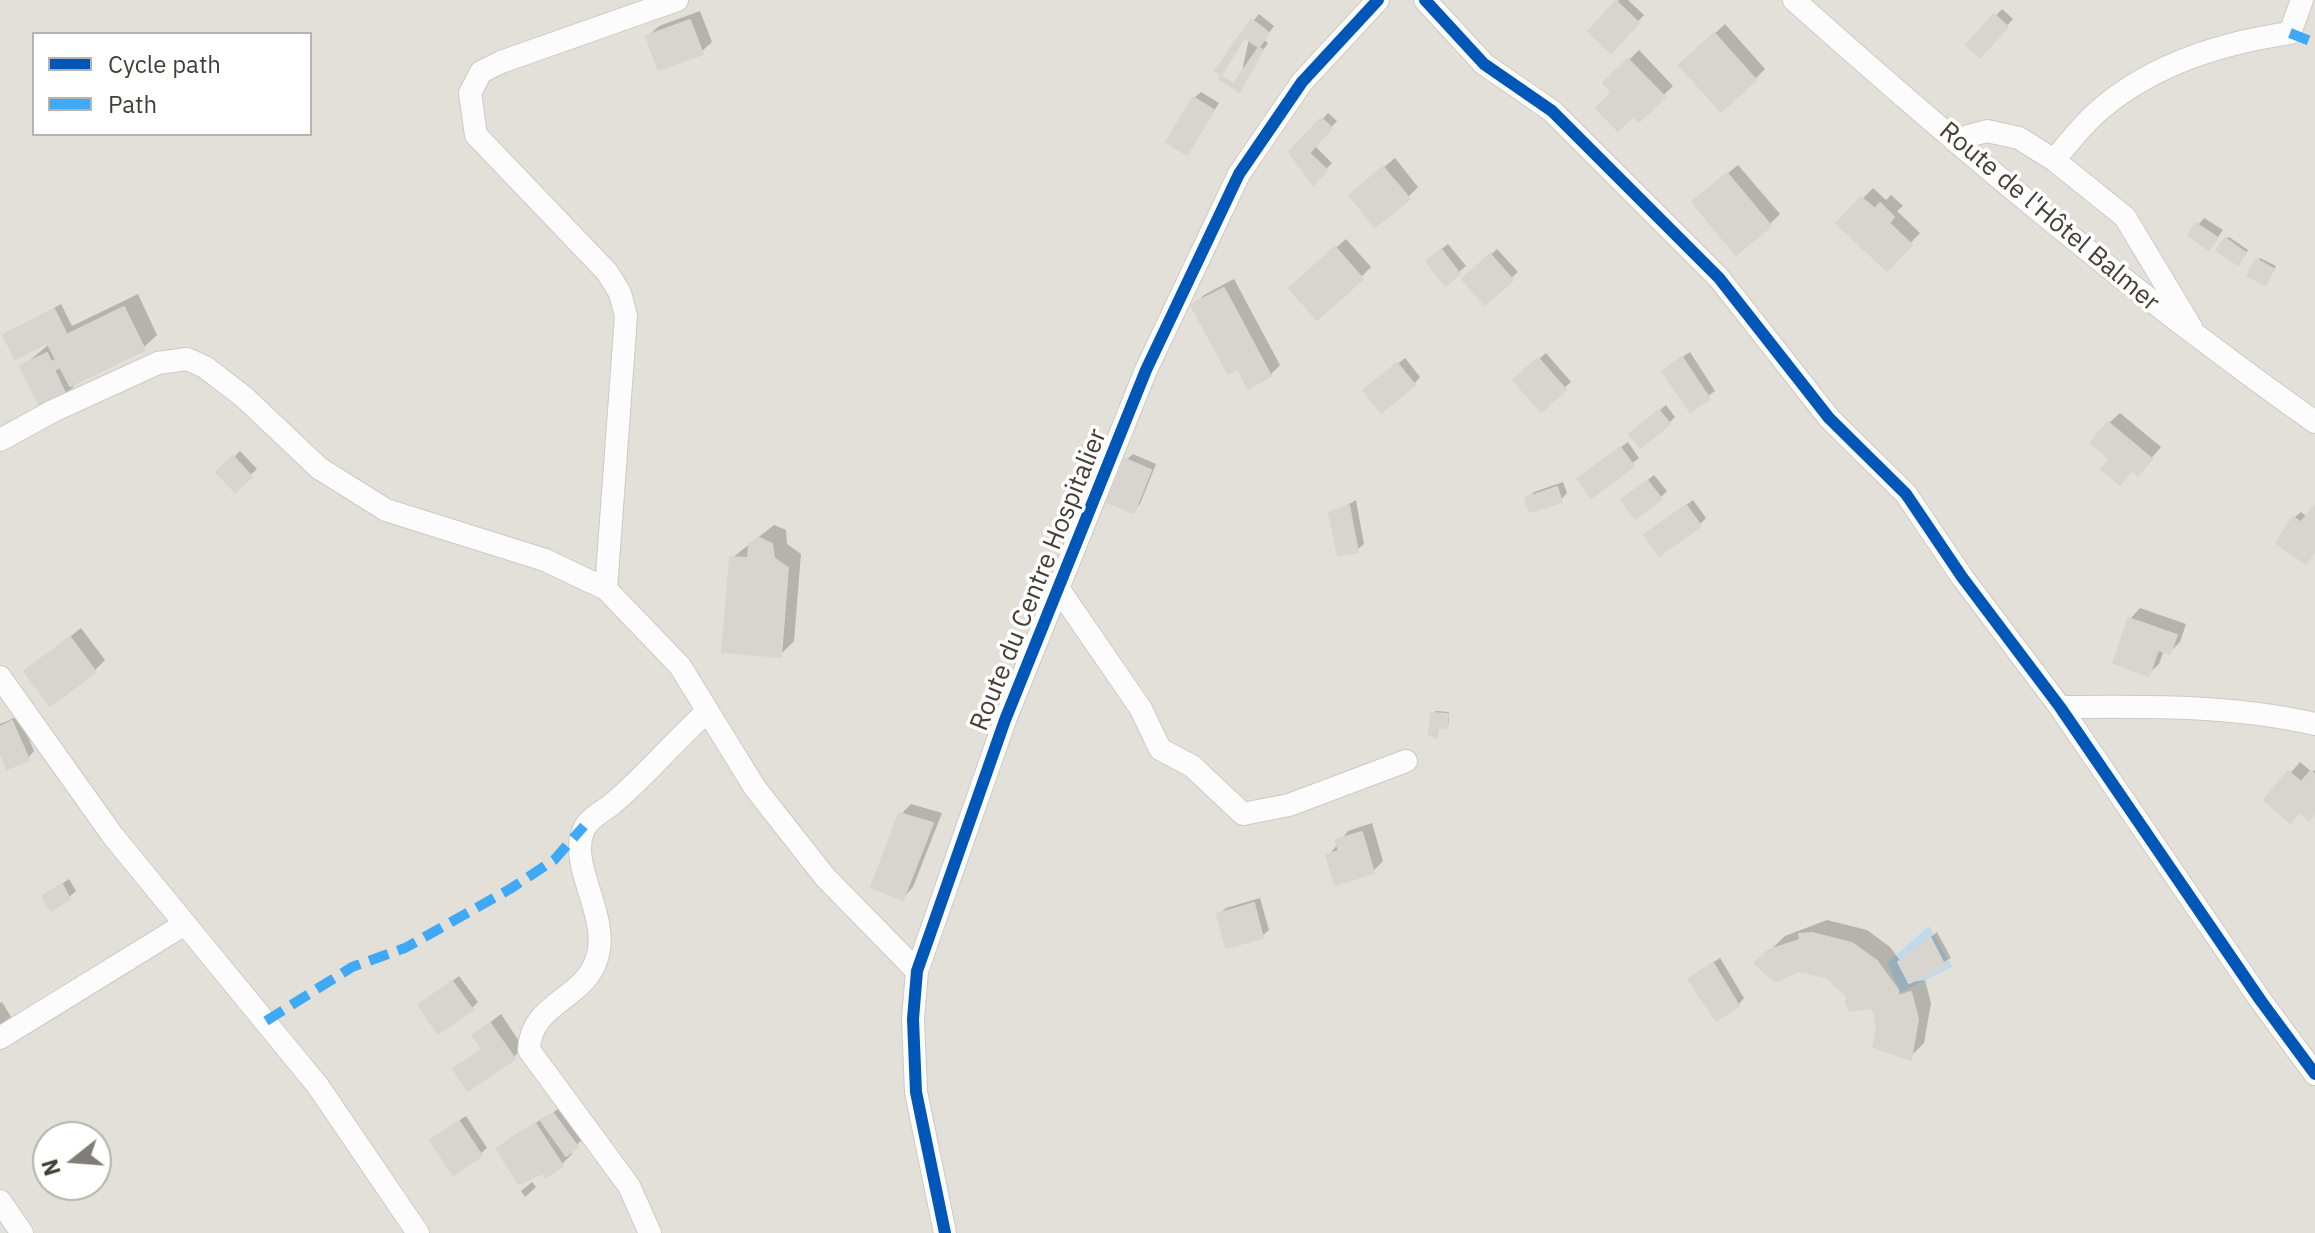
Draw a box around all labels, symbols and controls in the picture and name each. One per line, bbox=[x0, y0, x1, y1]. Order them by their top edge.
legend bbox=[32, 32, 312, 136]
text: Cycle path bbox=[108, 48, 221, 80]
text: Path bbox=[108, 88, 157, 120]
street label: Route de l'Hôtel Balmer bbox=[1933, 116, 2165, 318]
street label: Route du Centre Hospitalier bbox=[964, 425, 1114, 735]
north arrow bbox=[32, 1121, 112, 1201]
text: N bbox=[34, 1156, 67, 1179]

